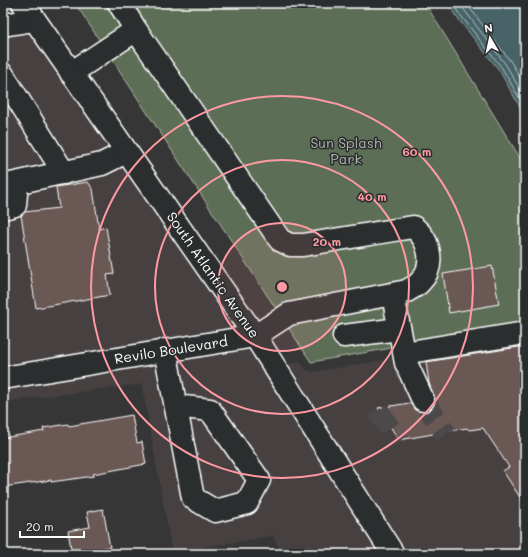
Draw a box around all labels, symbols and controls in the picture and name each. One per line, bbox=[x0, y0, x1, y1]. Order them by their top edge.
north arrow bbox=[470, 18, 510, 58]
text: N bbox=[483, 20, 494, 36]
park label: Sun Splash Park bbox=[310, 133, 382, 168]
text: 60 m bbox=[403, 143, 431, 159]
text: 40 m bbox=[357, 188, 387, 204]
street label: South Atlantic Avenue bbox=[163, 208, 264, 342]
text: 20 m bbox=[313, 233, 341, 249]
centre of rings bbox=[275, 280, 289, 294]
street label: Revilo Boulevard bbox=[113, 331, 229, 368]
scale bar bbox=[20, 513, 84, 539]
text: 20 m bbox=[26, 518, 54, 534]

